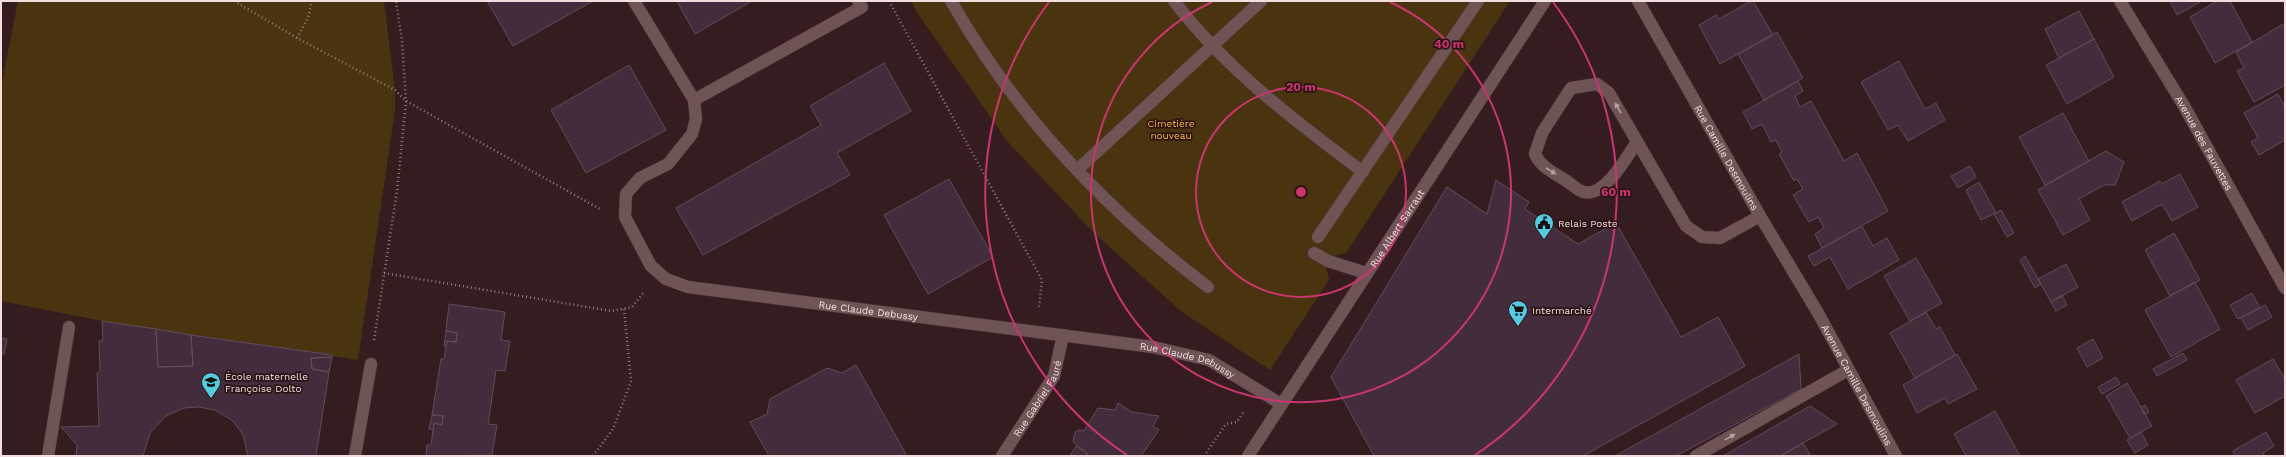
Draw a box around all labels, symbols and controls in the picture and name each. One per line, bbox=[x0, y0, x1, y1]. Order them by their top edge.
text: 40 m bbox=[1434, 37, 1464, 51]
text: 20 m bbox=[1286, 80, 1316, 94]
street label: Avenue des Fauvettes bbox=[2173, 94, 2235, 192]
one-way arrow bbox=[1614, 102, 1621, 114]
street label: Rue Camille Desmoulins bbox=[1692, 103, 1761, 212]
park label: Cimetière nouveau bbox=[1148, 118, 1195, 141]
one-way arrow bbox=[1546, 167, 1556, 175]
centre of rings bbox=[1294, 185, 1308, 199]
text: 60 m bbox=[1601, 185, 1631, 199]
street label: Rue Albert Sarraut bbox=[1368, 187, 1427, 269]
public building icon: Relais Poste bbox=[1533, 212, 1555, 240]
place label: Relais Poste bbox=[1558, 218, 1618, 229]
street label: Rue Claude Debussy bbox=[818, 299, 919, 323]
supermarket icon: Intermarché bbox=[1507, 299, 1529, 327]
place label: Intermarché bbox=[1532, 305, 1592, 316]
street label: Avenue Camille Desmoulins bbox=[1819, 323, 1894, 447]
street label: Rue Claude Debussy bbox=[1139, 340, 1238, 381]
street label: Rue Gabriel Fauré bbox=[1011, 359, 1063, 439]
school or university icon: École maternelle Françoise Dolto bbox=[200, 371, 222, 399]
place label: École maternelle Françoise Dolto bbox=[225, 371, 308, 394]
one-way arrow bbox=[1724, 433, 1736, 440]

